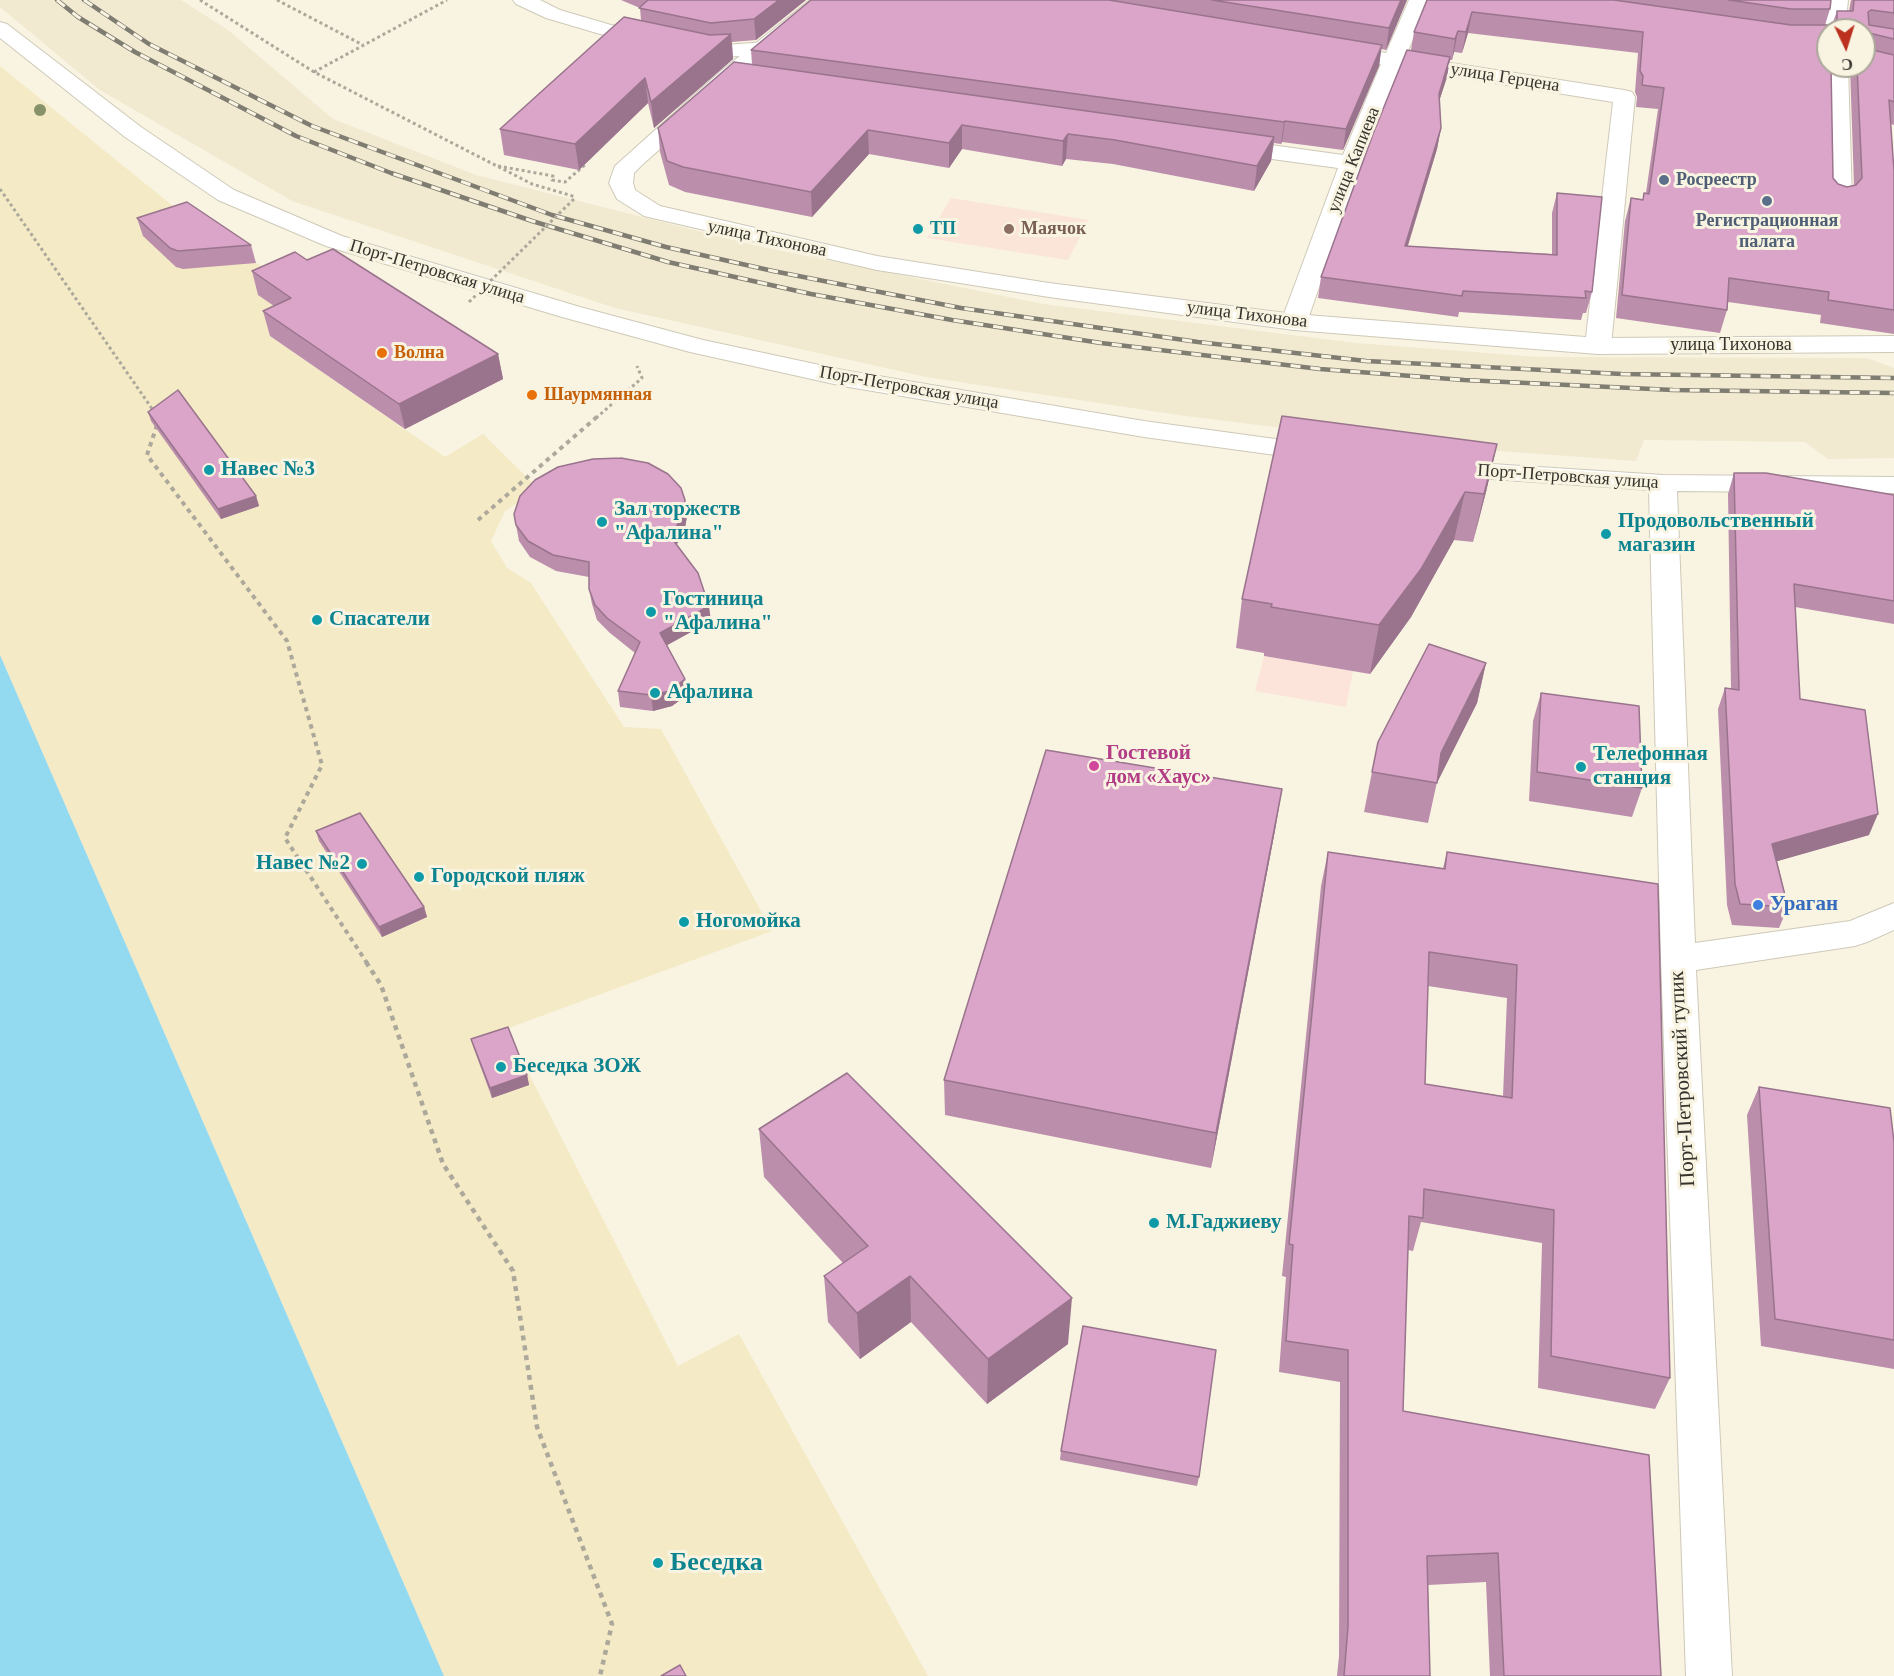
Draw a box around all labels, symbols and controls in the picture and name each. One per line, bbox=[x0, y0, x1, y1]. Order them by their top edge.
north arrow bbox=[1816, 18, 1876, 78]
text: С bbox=[1841, 56, 1854, 73]
street label: улица Герцена bbox=[1449, 59, 1561, 97]
street label: улица Капиева bbox=[1323, 104, 1385, 216]
place label: Росреестр bbox=[1676, 169, 1757, 191]
marker: Росреестр bbox=[1657, 173, 1671, 187]
marker: Регистрационная палата bbox=[1760, 194, 1774, 208]
place label: Регистрационная палата bbox=[1696, 210, 1838, 252]
street label: улица Тихонова bbox=[705, 216, 829, 262]
place label: ТП bbox=[930, 218, 956, 240]
place label: Маячок bbox=[1021, 218, 1086, 240]
marker: ТП bbox=[911, 222, 925, 236]
marker: Маячок bbox=[1002, 222, 1016, 236]
street label: Порт-Петровская улица bbox=[347, 235, 527, 309]
street label: улица Тихонова bbox=[1185, 297, 1309, 333]
street label: улица Тихонова bbox=[1670, 334, 1792, 356]
place label: Волна bbox=[394, 342, 444, 364]
marker: Волна bbox=[375, 346, 389, 360]
street label: Порт-Петровская улица bbox=[818, 362, 1000, 414]
place label: Шаурмянная bbox=[544, 384, 652, 406]
marker: Шаурмянная bbox=[525, 388, 539, 402]
place label: Навес №3 bbox=[221, 457, 315, 483]
street label: Порт-Петровская улица bbox=[1477, 460, 1659, 494]
marker: Навес №3 bbox=[202, 463, 216, 477]
place label: Зал торжеств "Афалина" bbox=[614, 497, 741, 547]
place label: Продовольственный магазин bbox=[1618, 509, 1814, 559]
marker: Зал торжеств "Афалина" bbox=[595, 515, 609, 529]
marker: Продовольственный магазин bbox=[1599, 527, 1613, 541]
place label: Гостиница "Афалина" bbox=[663, 587, 772, 637]
marker: Гостиница "Афалина" bbox=[644, 605, 658, 619]
place label: Спасатели bbox=[329, 607, 430, 633]
marker: Спасатели bbox=[310, 613, 324, 627]
place label: Афалина bbox=[667, 680, 753, 706]
marker: Афалина bbox=[648, 686, 662, 700]
place label: Гостевой дом «Хаус» bbox=[1106, 741, 1211, 791]
place label: Телефонная станция bbox=[1593, 742, 1708, 792]
marker: Гостевой дом «Хаус» bbox=[1087, 759, 1101, 773]
marker: Телефонная станция bbox=[1574, 760, 1588, 774]
place label: Навес №2 bbox=[256, 851, 350, 877]
marker: Навес №2 bbox=[355, 857, 369, 871]
place label: Городской пляж bbox=[431, 864, 585, 890]
marker: Городской пляж bbox=[412, 870, 426, 884]
place label: Ураган bbox=[1770, 892, 1838, 918]
marker: Ураган bbox=[1751, 898, 1765, 912]
place label: Ногомойка bbox=[696, 909, 801, 935]
marker: Ногомойка bbox=[677, 915, 691, 929]
street label: Порт-Петровский тупик bbox=[1665, 970, 1701, 1188]
place label: Беседка ЗОЖ bbox=[513, 1054, 641, 1080]
marker: Беседка ЗОЖ bbox=[494, 1060, 508, 1074]
place label: М.Гаджиеву bbox=[1166, 1210, 1281, 1236]
marker: М.Гаджиеву bbox=[1147, 1216, 1161, 1230]
place label: Беседка bbox=[670, 1547, 763, 1579]
marker: Беседка bbox=[651, 1556, 665, 1570]

